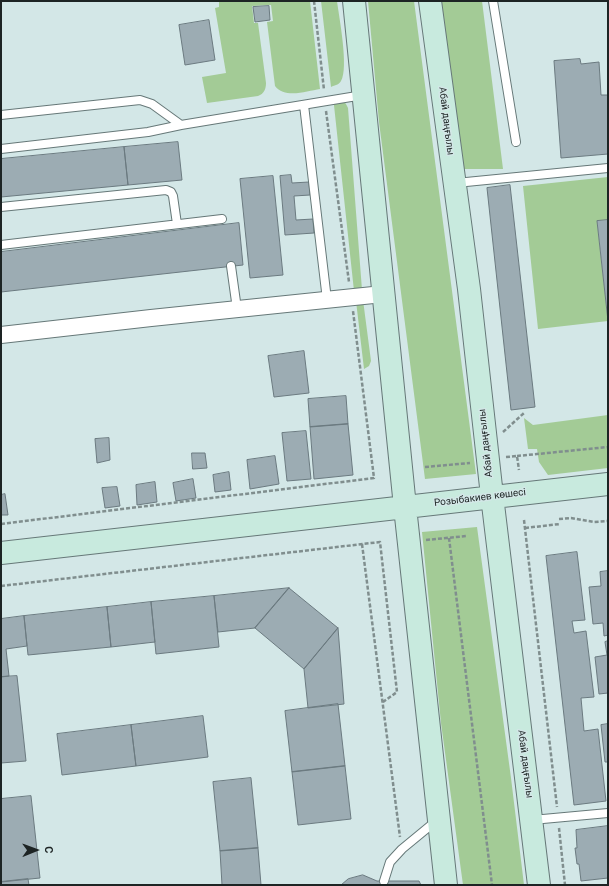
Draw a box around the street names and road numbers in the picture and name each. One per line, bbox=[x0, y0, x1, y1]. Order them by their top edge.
street label: Абай даңғылы bbox=[436, 86, 456, 156]
street label: Абай даңғылы bbox=[476, 408, 496, 478]
street label: Розыбакиев көшесі bbox=[433, 486, 527, 510]
street label: Абай даңғылы bbox=[515, 729, 535, 799]

